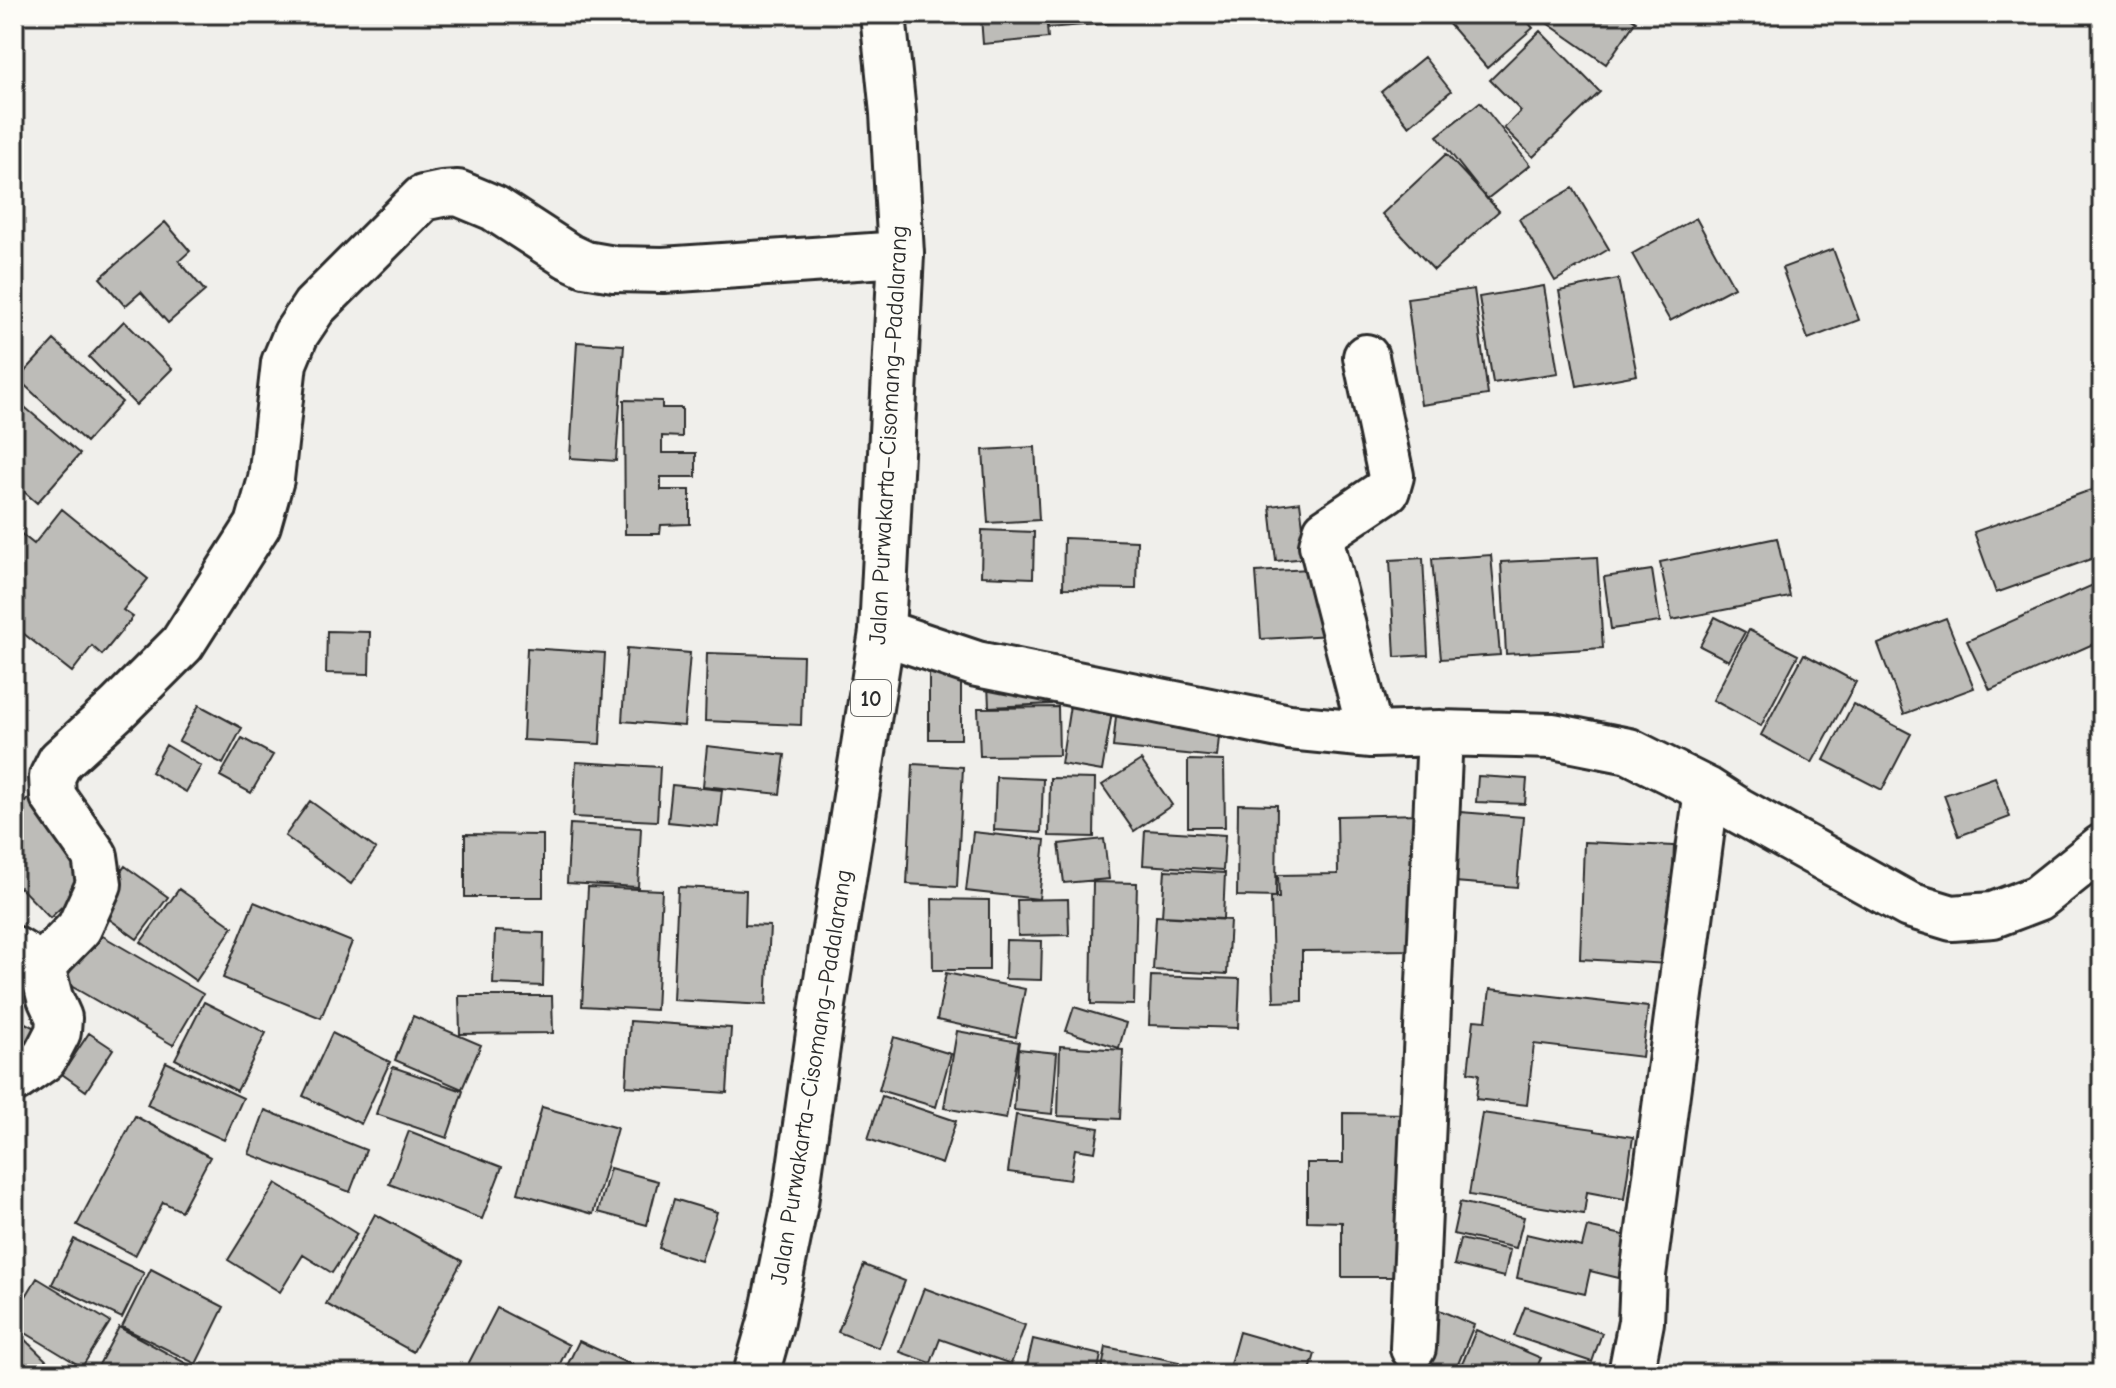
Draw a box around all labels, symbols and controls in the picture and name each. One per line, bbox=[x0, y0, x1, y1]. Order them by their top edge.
street label: Jalan Purwakarta–Cisomang–Padalarang bbox=[863, 224, 913, 646]
road number: 10 bbox=[851, 680, 891, 716]
street label: Jalan Purwakarta–Cisomang–Padalarang bbox=[764, 867, 858, 1287]

